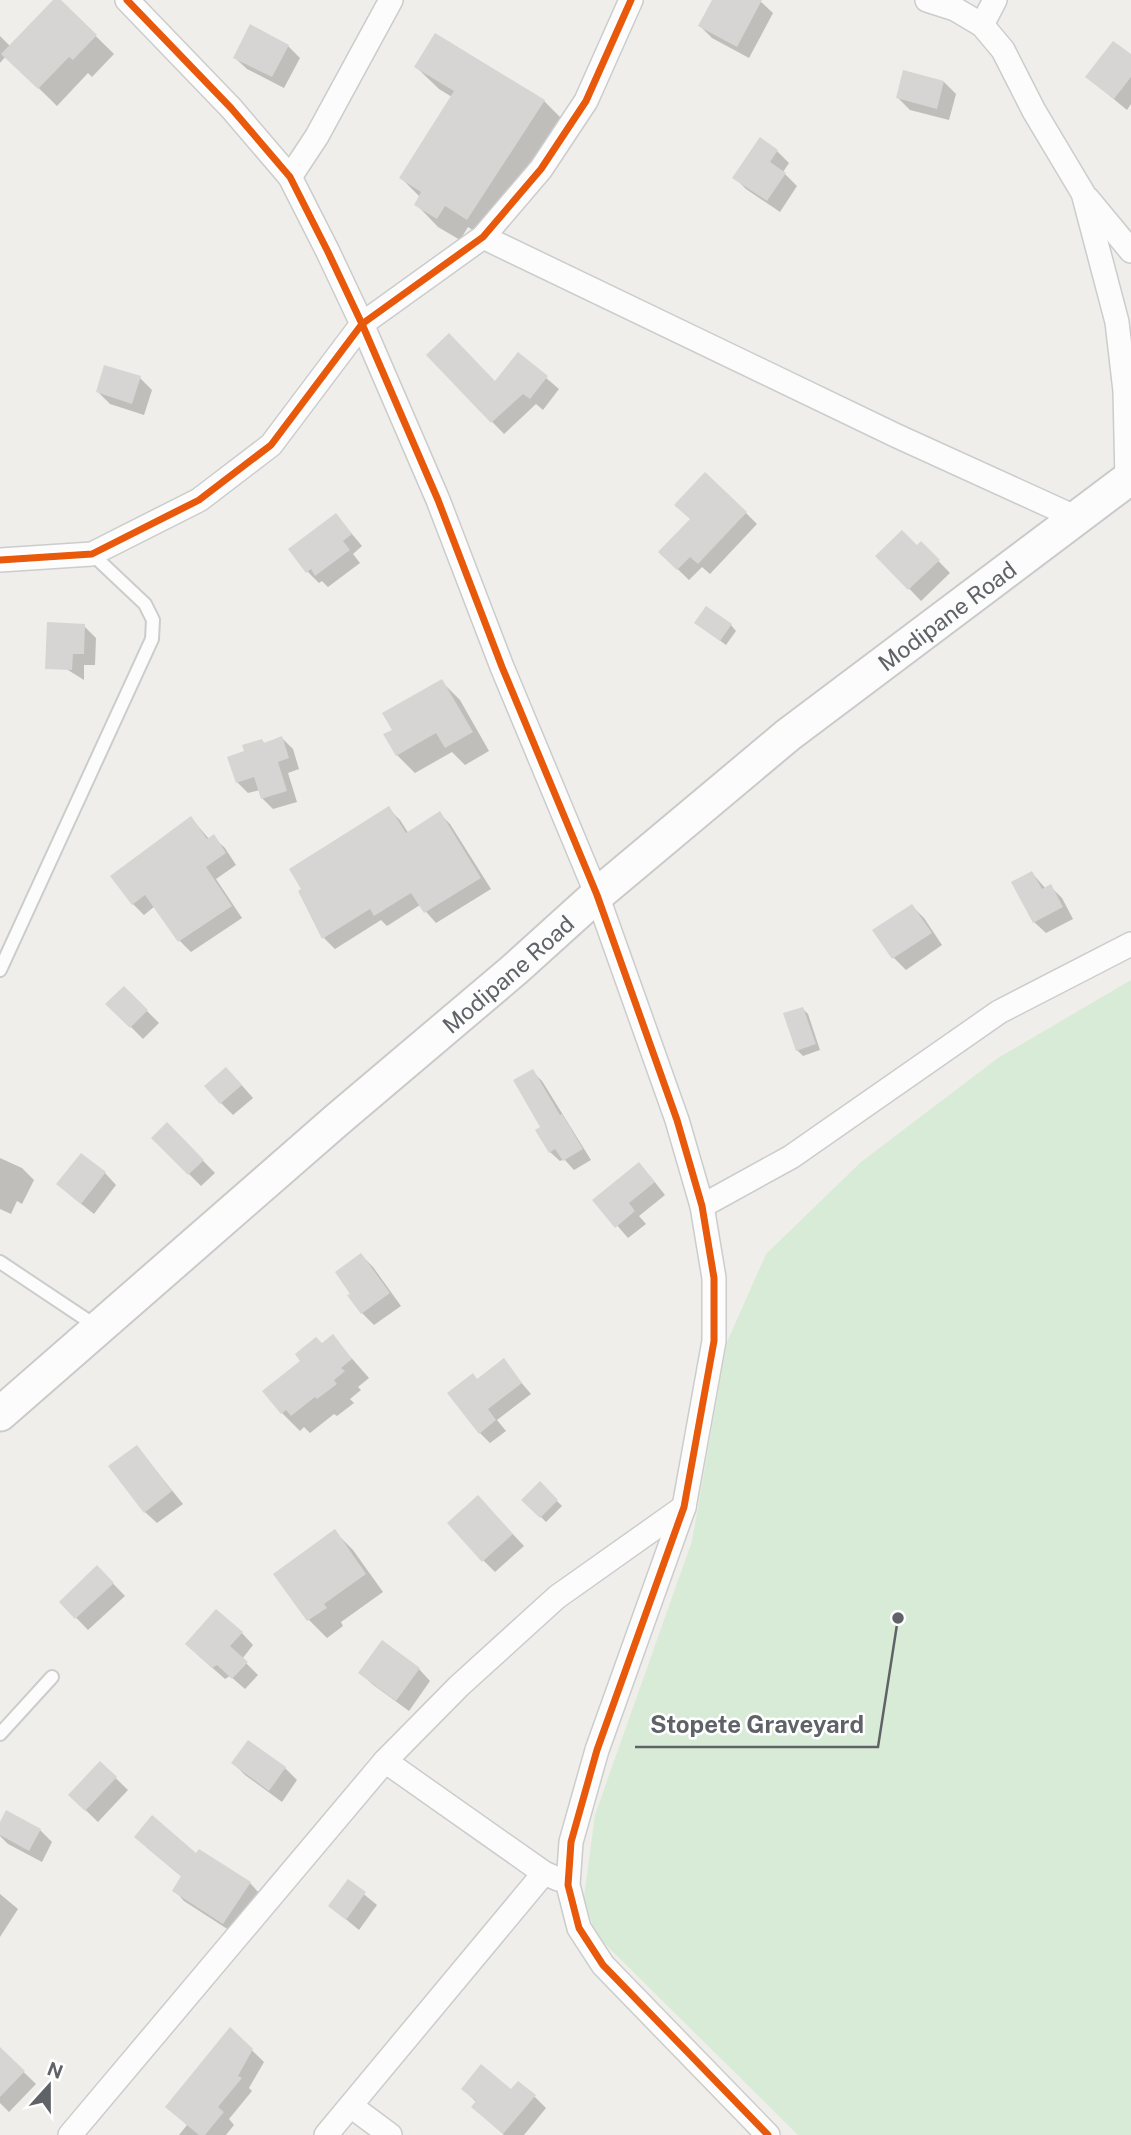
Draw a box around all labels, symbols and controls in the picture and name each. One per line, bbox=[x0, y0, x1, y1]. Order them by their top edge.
street label: Modipane Road bbox=[873, 555, 1021, 676]
street label: Modipane Road bbox=[437, 909, 579, 1038]
callout: Stopete Graveyard bbox=[635, 1702, 878, 1747]
text: Stopete Graveyard bbox=[650, 1710, 864, 1738]
north arrow bbox=[14, 2051, 84, 2121]
text: N bbox=[44, 2057, 66, 2083]

